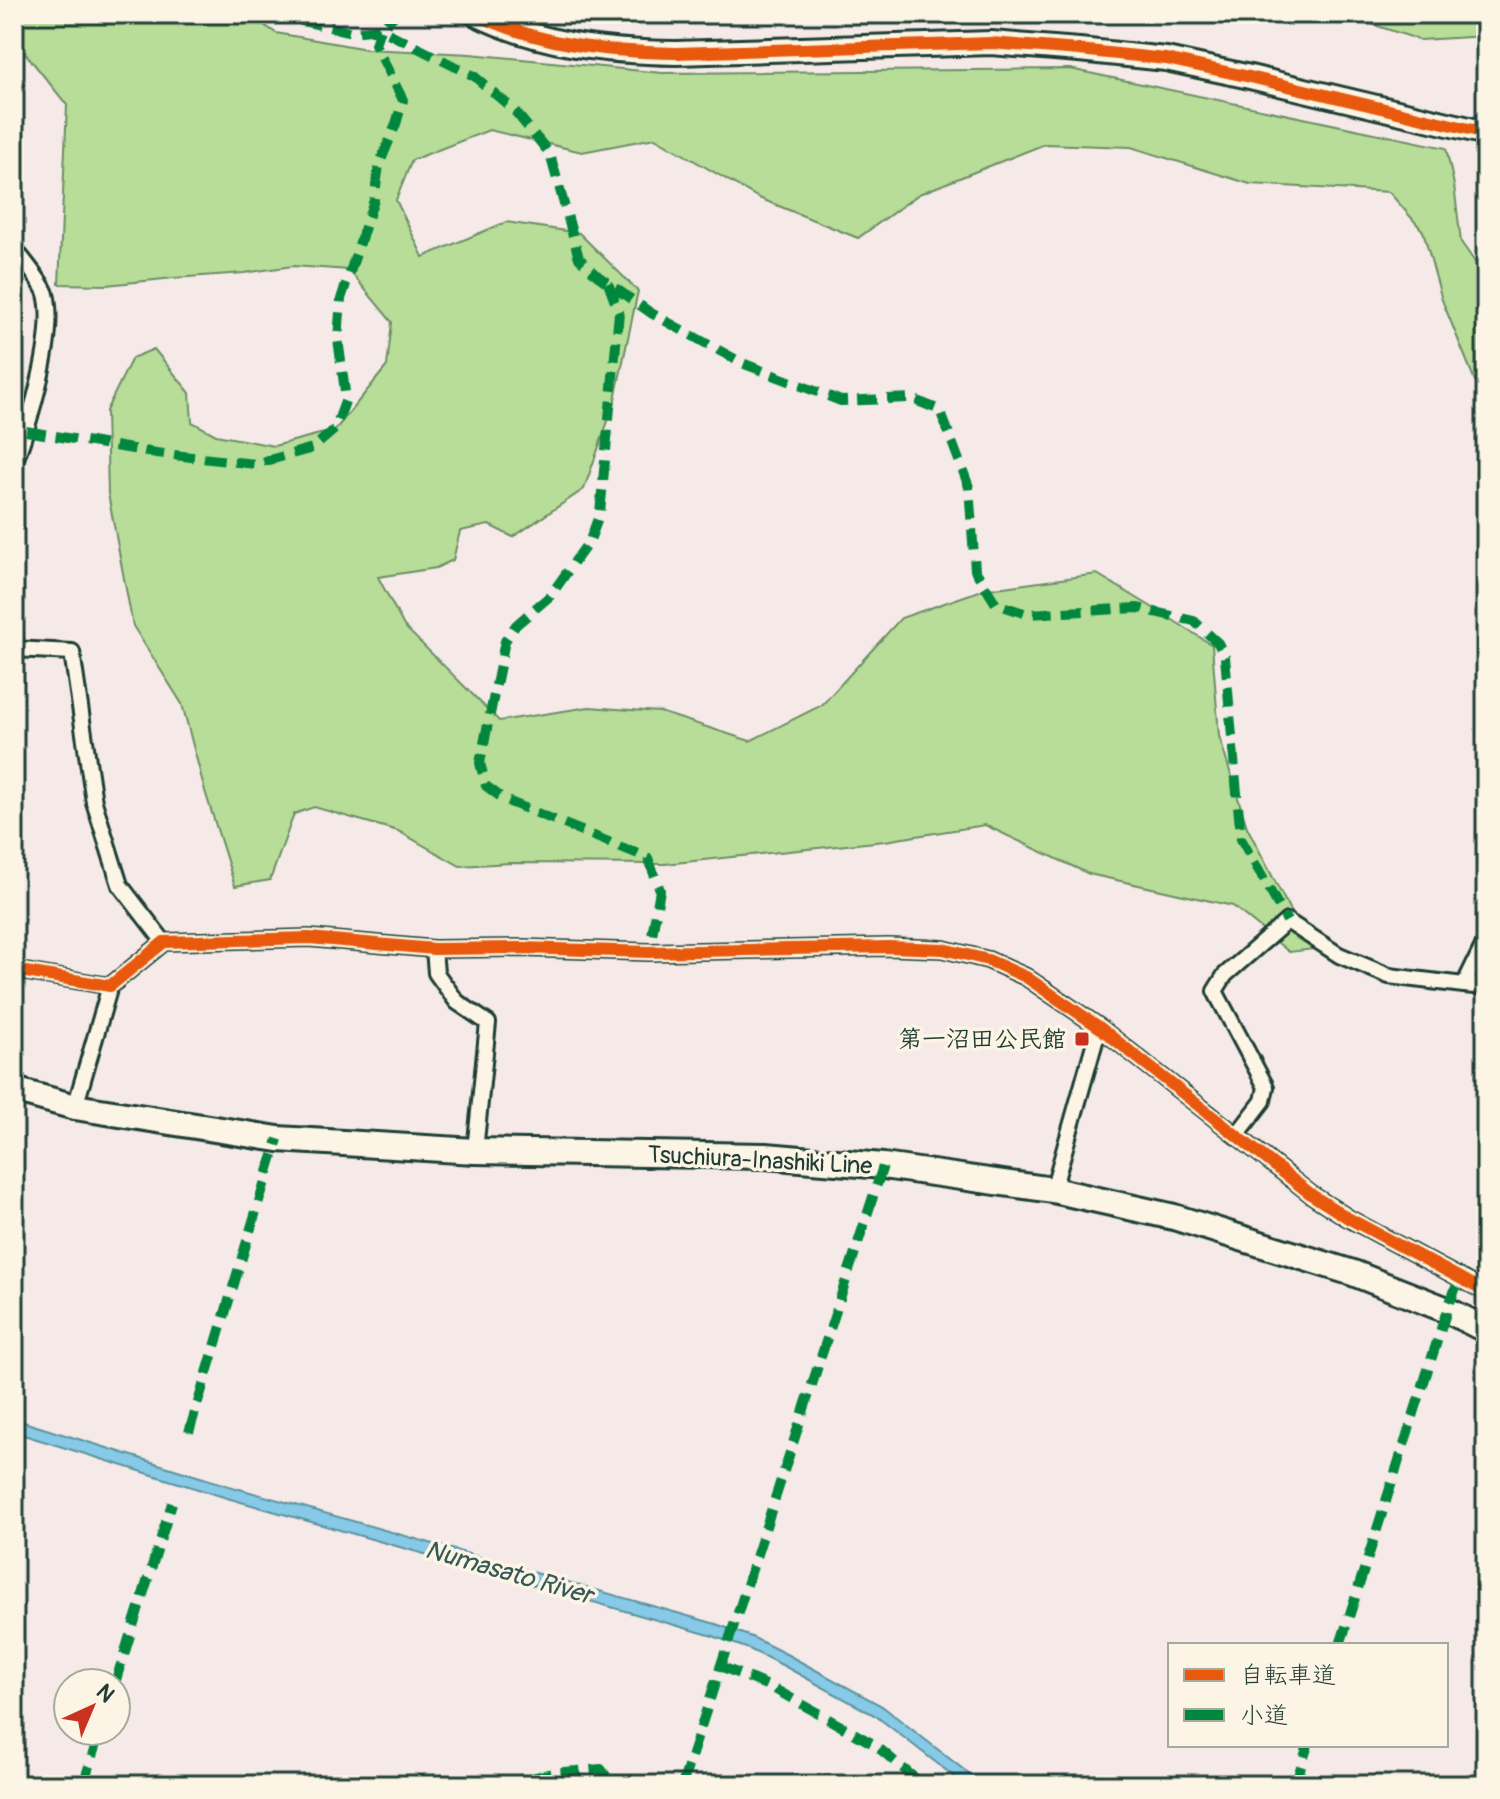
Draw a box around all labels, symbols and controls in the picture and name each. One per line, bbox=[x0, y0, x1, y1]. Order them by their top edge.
place label: 第一沼田公民館 bbox=[898, 1025, 1066, 1054]
marker: 第一沼田公民館 bbox=[1073, 1030, 1091, 1048]
street label: Tsuchiura-Inashiki Line bbox=[647, 1140, 873, 1181]
water label: Numasato River bbox=[421, 1534, 600, 1613]
legend bbox=[1168, 1643, 1448, 1747]
text: 自転車道 bbox=[1240, 1661, 1336, 1690]
north arrow bbox=[52, 1667, 132, 1747]
text: N bbox=[90, 1678, 120, 1709]
text: 小道 bbox=[1240, 1701, 1288, 1730]

